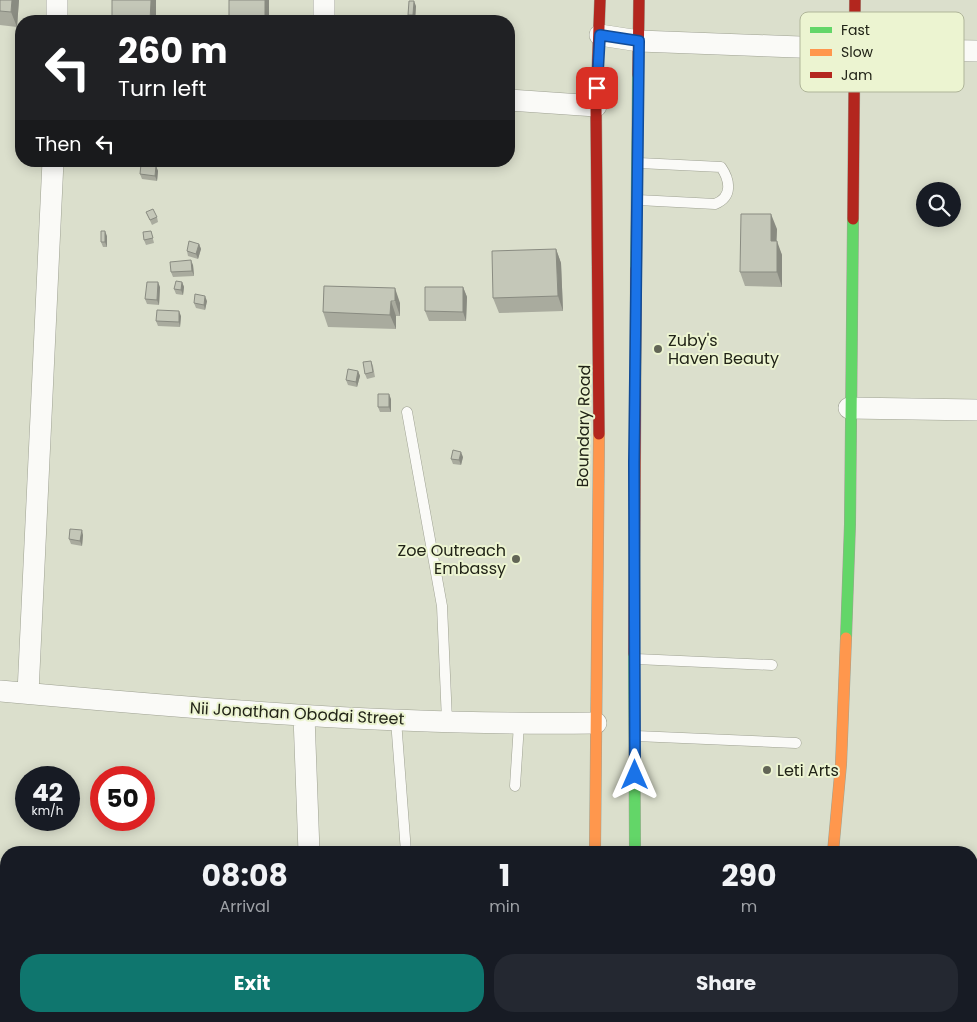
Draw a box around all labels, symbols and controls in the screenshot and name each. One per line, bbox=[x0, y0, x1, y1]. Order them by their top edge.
legend bbox=[800, 12, 964, 92]
text: Fast bbox=[841, 20, 870, 40]
text: 260 m bbox=[118, 26, 228, 75]
icon: left bbox=[35, 35, 100, 100]
text: Slow bbox=[841, 42, 874, 62]
text: Jam bbox=[841, 65, 872, 85]
pin bbox=[576, 67, 618, 109]
text: Turn left bbox=[118, 73, 206, 104]
icon: arrive bbox=[583, 74, 611, 102]
icon: left bbox=[91, 130, 119, 158]
text: Then bbox=[35, 131, 81, 158]
map controls bbox=[916, 182, 961, 227]
button: search bbox=[916, 182, 961, 227]
place label: Zuby's Haven Beauty bbox=[668, 329, 779, 370]
marker: Zuby's Haven Beauty bbox=[652, 343, 664, 355]
street label: Boundary Road bbox=[571, 364, 596, 488]
place label: Zoe Outreach Embassy bbox=[398, 539, 506, 580]
marker: Zoe Outreach Embassy bbox=[510, 553, 522, 565]
street label: Nii Jonathan Obodai Street bbox=[189, 696, 405, 731]
position arrow bbox=[608, 748, 660, 800]
place label: Leti Arts bbox=[777, 759, 839, 782]
marker: Leti Arts bbox=[761, 764, 773, 776]
speed limit sign: 50 bbox=[90, 766, 155, 831]
text: 42 bbox=[32, 775, 63, 810]
text: km/h bbox=[32, 802, 63, 819]
text: 08:08 bbox=[201, 854, 288, 897]
text: 1 bbox=[499, 854, 510, 897]
text: 290 bbox=[721, 854, 777, 897]
text: Arrival bbox=[219, 895, 270, 918]
text: min bbox=[489, 895, 520, 918]
text: m bbox=[741, 895, 757, 918]
button: Exit bbox=[20, 954, 484, 1012]
button: Share bbox=[494, 954, 958, 1012]

